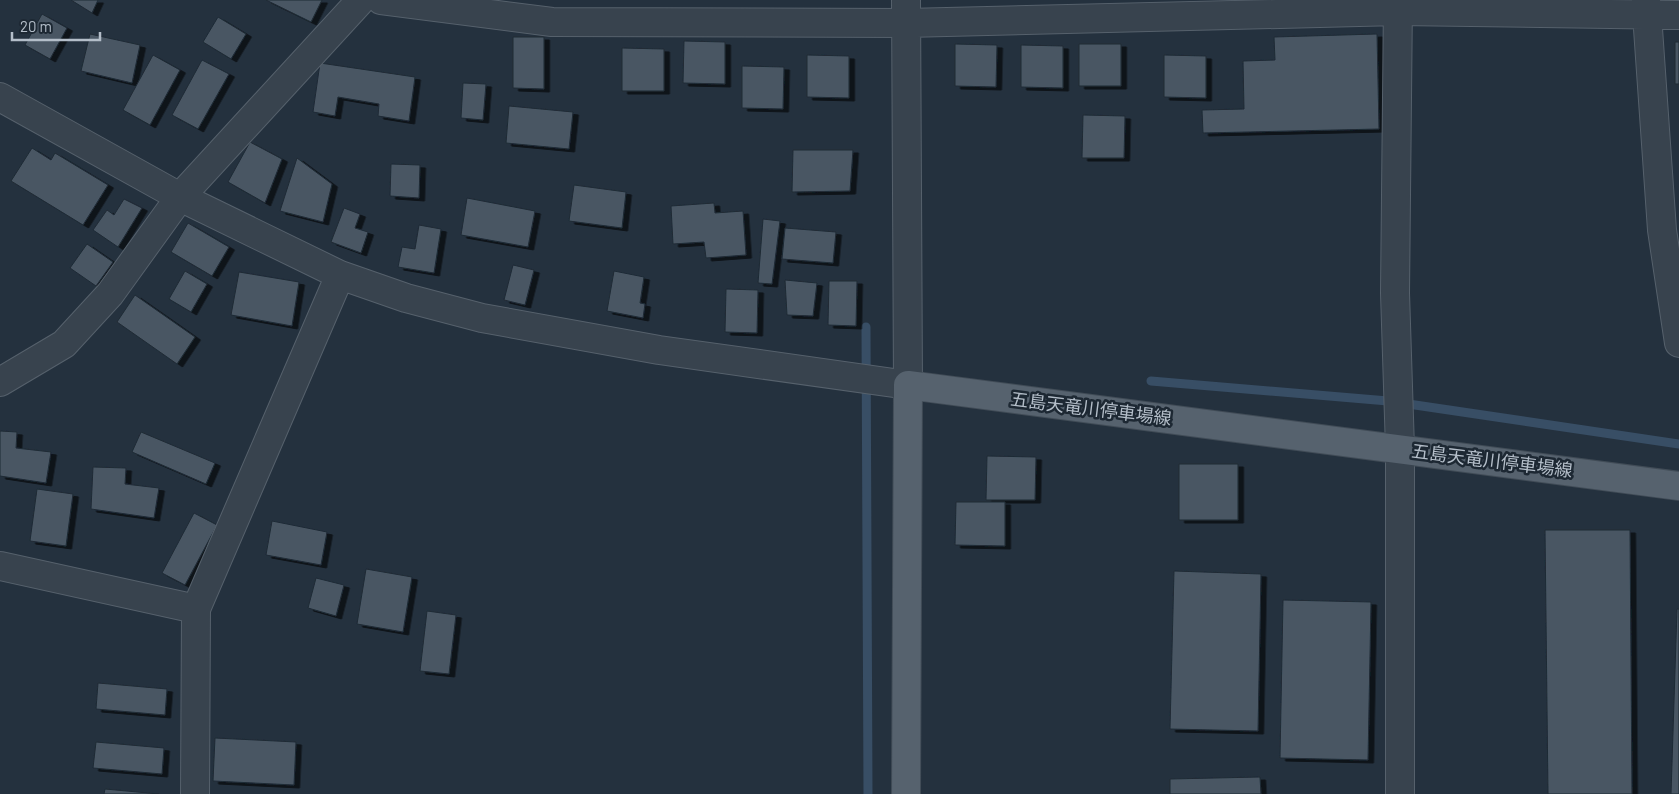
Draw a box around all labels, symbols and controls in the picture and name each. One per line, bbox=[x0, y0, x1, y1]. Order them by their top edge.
scale bar bbox=[12, 10, 100, 42]
text: 20 m bbox=[20, 17, 52, 35]
street label: 五島天竜川停車場線 bbox=[1009, 387, 1173, 429]
street label: 五島天竜川停車場線 bbox=[1410, 439, 1574, 481]

